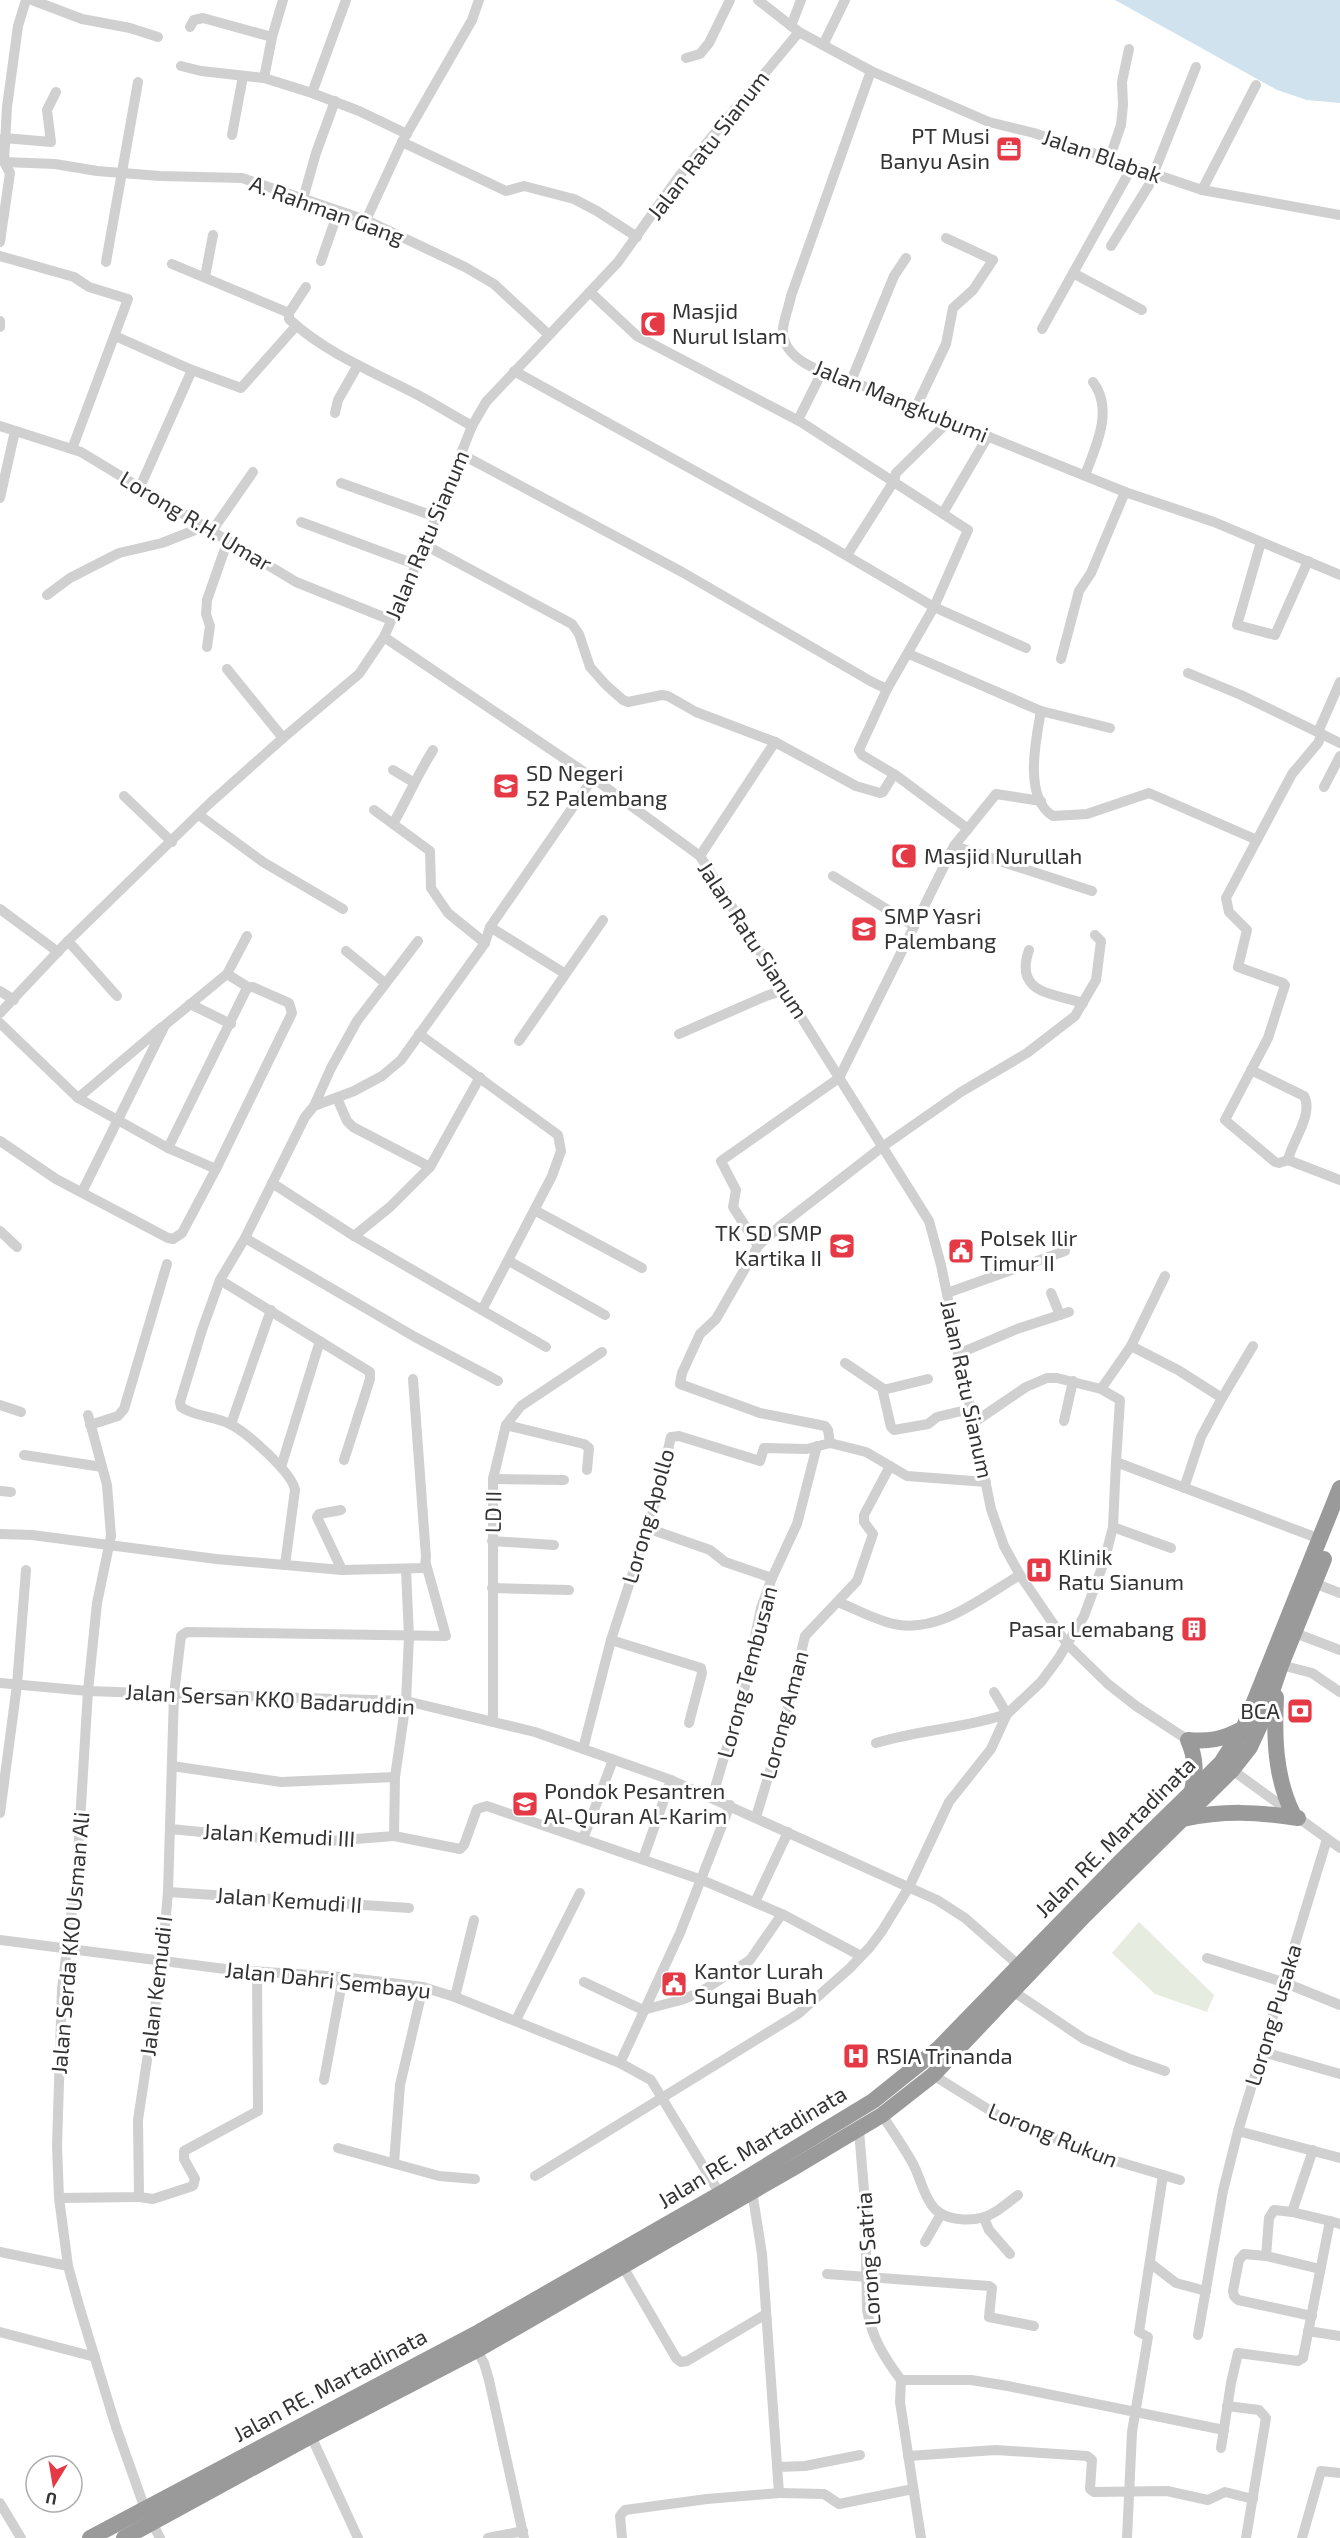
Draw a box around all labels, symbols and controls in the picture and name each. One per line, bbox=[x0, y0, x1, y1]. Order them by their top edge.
street label: Jalan Ratu Sianum bbox=[641, 65, 773, 224]
place label: PT Musi Banyu Asin bbox=[880, 122, 990, 173]
street label: Jalan Blabak bbox=[1040, 123, 1165, 188]
office icon: PT Musi Banyu Asin bbox=[994, 134, 1024, 164]
street label: A. Rahman Gang bbox=[247, 169, 408, 249]
place label: Masjid Nurul Islam bbox=[672, 297, 787, 348]
mosque icon: Masjid Nurul Islam bbox=[638, 309, 668, 339]
street label: Jalan Mangkubumi bbox=[810, 353, 992, 447]
street label: Jalan Ratu Sianum bbox=[379, 446, 474, 623]
street label: Lorong R.H. Umar bbox=[116, 464, 277, 576]
place label: SD Negeri 52 Palembang bbox=[526, 759, 667, 810]
school or university icon: SD Negeri 52 Palembang bbox=[491, 771, 521, 801]
mosque icon: Masjid Nurullah bbox=[889, 841, 919, 871]
place label: Masjid Nurullah bbox=[924, 842, 1082, 869]
street label: Jalan Ratu Sianum bbox=[693, 856, 814, 1023]
place label: SMP Yasri Palembang bbox=[884, 902, 996, 953]
school or university icon: SMP Yasri Palembang bbox=[849, 914, 879, 944]
place label: TK SD SMP Kartika II bbox=[715, 1219, 822, 1270]
place label: Polsek Ilir Timur II bbox=[980, 1224, 1078, 1275]
school or university icon: TK SD SMP Kartika II bbox=[827, 1231, 857, 1261]
public building icon: Polsek Ilir Timur II bbox=[946, 1236, 976, 1266]
street label: Jalan Ratu Sianum bbox=[936, 1297, 1000, 1480]
street label: Lorong Apollo bbox=[615, 1445, 679, 1586]
street label: LD II bbox=[479, 1491, 505, 1533]
place label: Klinik Ratu Sianum bbox=[1058, 1543, 1184, 1594]
hospital icon: Klinik Ratu Sianum bbox=[1024, 1555, 1054, 1585]
street label: Lorong Tembusan bbox=[711, 1583, 781, 1760]
building icon: Pasar Lemabang bbox=[1179, 1614, 1209, 1644]
place label: Pasar Lemabang bbox=[1008, 1615, 1174, 1641]
street label: Lorong Aman bbox=[753, 1648, 813, 1782]
street label: Jalan Sersan KKO Badaruddin bbox=[125, 1677, 416, 1719]
bank icon: BCA bbox=[1285, 1696, 1315, 1726]
place label: BCA bbox=[1240, 1697, 1280, 1723]
street label: Jalan RE. Martadinata bbox=[1029, 1751, 1200, 1922]
place label: Pondok Pesantren Al-Quran Al-Karim bbox=[544, 1777, 727, 1829]
school or university icon: Pondok Pesantren Al-Quran Al-Karim bbox=[510, 1789, 540, 1819]
street label: Jalan Serda KKO Usman Ali bbox=[45, 1811, 93, 2075]
street label: Jalan Kemudi III bbox=[202, 1817, 356, 1851]
street label: Jalan Kemudi II bbox=[215, 1881, 363, 1917]
street label: Jalan Kemudi I bbox=[134, 1914, 176, 2057]
street label: Lorong Pusaka bbox=[1238, 1941, 1306, 2089]
street label: Jalan Dahri Sembayu bbox=[224, 1955, 432, 2003]
place label: Kantor Lurah Sungai Buah bbox=[694, 1957, 824, 2008]
public building icon: Kantor Lurah Sungai Buah bbox=[659, 1969, 689, 1999]
hospital icon: RSIA Trinanda bbox=[841, 2041, 871, 2071]
place label: RSIA Trinanda bbox=[876, 2042, 1013, 2068]
street label: Jalan RE. Martadinata bbox=[652, 2079, 851, 2213]
street label: Lorong Rukun bbox=[985, 2096, 1122, 2172]
street label: Lorong Satria bbox=[849, 2191, 885, 2327]
street label: Jalan RE. Martadinata bbox=[228, 2322, 431, 2446]
north arrow bbox=[24, 2454, 84, 2514]
text: U bbox=[44, 2489, 58, 2510]

